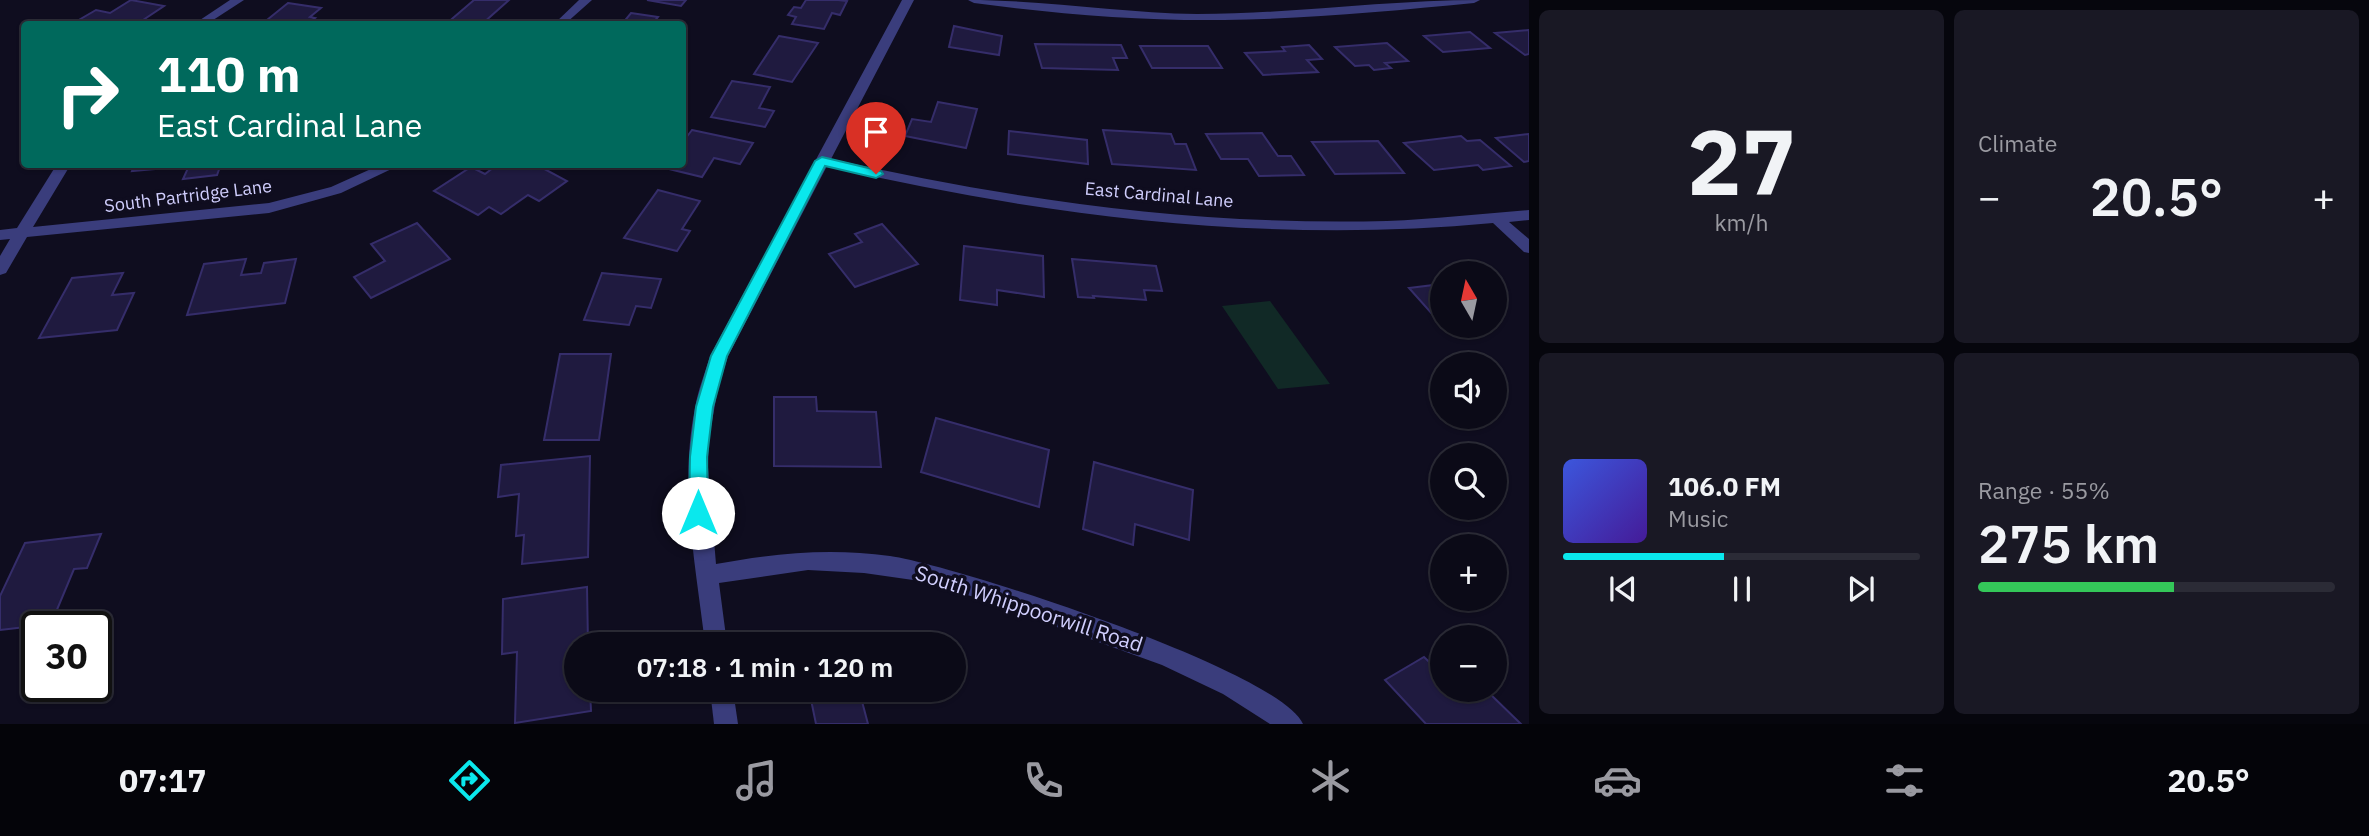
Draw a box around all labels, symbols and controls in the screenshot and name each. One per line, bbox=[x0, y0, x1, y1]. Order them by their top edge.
text: 110 m bbox=[157, 42, 301, 105]
icon: right bbox=[42, 49, 133, 140]
pin bbox=[846, 102, 906, 174]
text: 27 bbox=[1687, 102, 1796, 220]
text: East Cardinal Lane bbox=[157, 104, 422, 146]
icon: arrive bbox=[857, 113, 895, 151]
text: Climate bbox=[1978, 128, 2057, 158]
text: 20.5° bbox=[2090, 163, 2223, 230]
text: − bbox=[1978, 172, 2001, 221]
text: + bbox=[2312, 172, 2335, 221]
street label: South Partridge Lane bbox=[103, 174, 273, 217]
street label: East Cardinal Lane bbox=[1084, 177, 1234, 212]
text: km/h bbox=[1714, 207, 1769, 237]
north arrow bbox=[1430, 261, 1507, 338]
map controls bbox=[1430, 261, 1507, 702]
button: sound bbox=[1430, 352, 1507, 429]
button: search bbox=[1430, 443, 1507, 520]
text: 106.0 FM bbox=[1668, 469, 1781, 503]
text: Range · 55% bbox=[1978, 475, 2110, 505]
position arrow bbox=[661, 476, 735, 550]
text: Music bbox=[1668, 503, 1728, 533]
text: 275 km bbox=[1978, 510, 2159, 577]
button: + bbox=[1430, 534, 1507, 611]
street label: South Whippoorwill Road bbox=[912, 558, 1147, 658]
icon: previous bbox=[1604, 570, 1642, 608]
icon: pause bbox=[1723, 570, 1761, 608]
icon: next bbox=[1842, 570, 1880, 608]
speed limit sign: 30 bbox=[21, 611, 112, 702]
button: − bbox=[1430, 625, 1507, 702]
text: 07:18 · 1 min · 120 m bbox=[637, 650, 893, 684]
icon: directions bbox=[445, 756, 494, 805]
icon: music bbox=[732, 756, 781, 805]
icon: phone bbox=[1019, 756, 1068, 805]
icon: climate bbox=[1306, 756, 1355, 805]
icon: car bbox=[1593, 756, 1642, 805]
icon: filters bbox=[1880, 756, 1929, 805]
text: 07:17 bbox=[119, 759, 206, 801]
text: 20.5° bbox=[2167, 759, 2250, 801]

